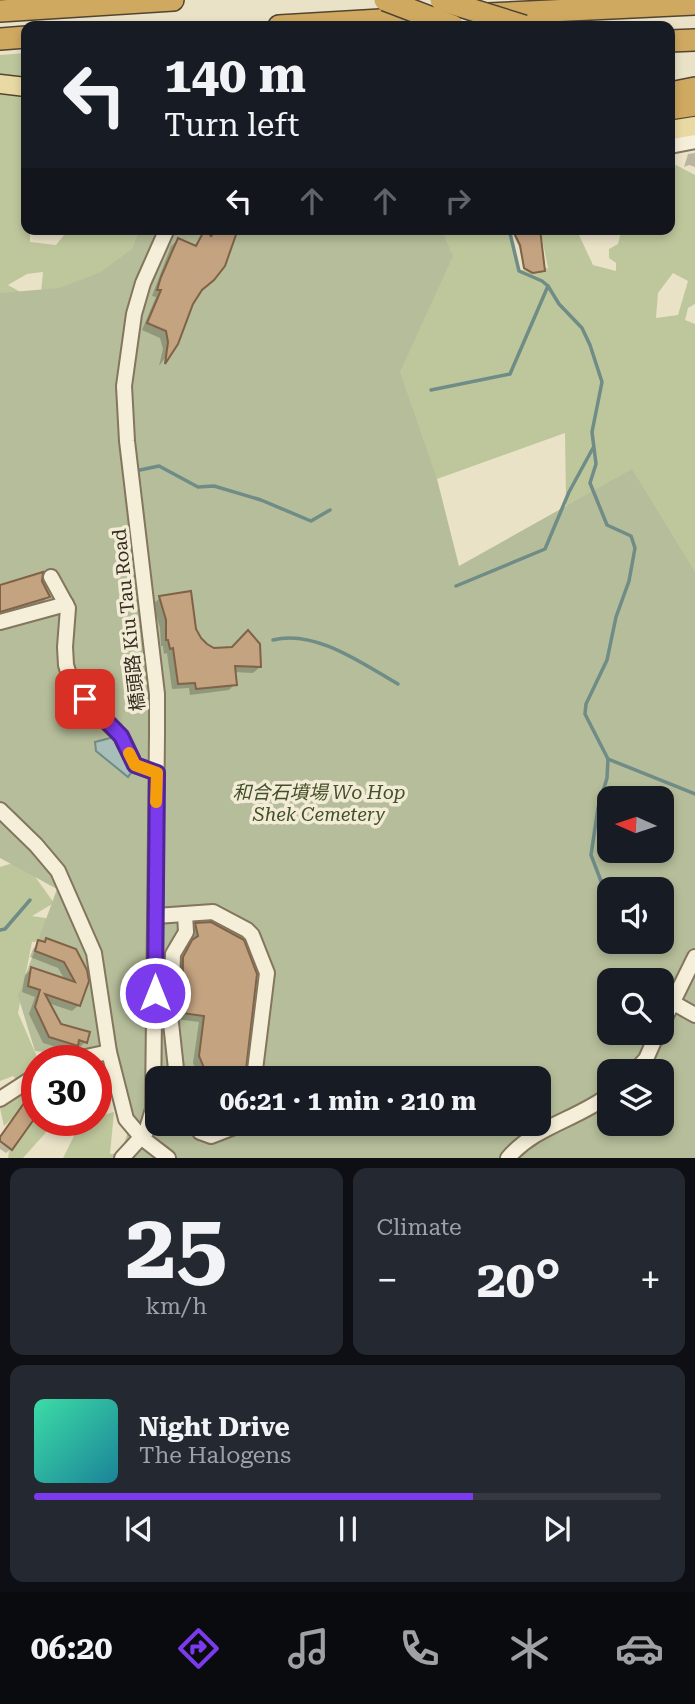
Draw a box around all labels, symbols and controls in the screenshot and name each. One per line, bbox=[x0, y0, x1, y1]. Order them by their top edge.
text: 140 m bbox=[164, 47, 306, 104]
icon: left bbox=[49, 49, 140, 140]
text: Turn left bbox=[164, 106, 299, 144]
icon: left bbox=[220, 182, 258, 220]
icon: ahead bbox=[293, 182, 331, 220]
icon: ahead bbox=[366, 182, 404, 220]
icon: right bbox=[439, 182, 477, 220]
street label: 橋頭路 Kiu Tau Road bbox=[107, 528, 150, 712]
pin bbox=[55, 669, 115, 729]
icon: arrive bbox=[66, 680, 104, 718]
park label: 和合石墳場 Wo Hop Shek Cemetery bbox=[232, 781, 406, 826]
north arrow bbox=[597, 786, 674, 863]
map controls bbox=[597, 786, 674, 1136]
button: sound bbox=[597, 877, 674, 954]
position arrow bbox=[118, 956, 192, 1030]
button: search bbox=[597, 968, 674, 1045]
speed limit sign: 30 bbox=[21, 1045, 112, 1136]
button: layers bbox=[597, 1059, 674, 1136]
text: 06:21 · 1 min · 210 m bbox=[220, 1086, 476, 1116]
text: 25 bbox=[125, 1194, 227, 1300]
text: Climate bbox=[377, 1214, 462, 1241]
text: 20° bbox=[477, 1249, 561, 1310]
text: − bbox=[377, 1258, 398, 1302]
text: + bbox=[640, 1258, 661, 1302]
text: km/h bbox=[145, 1293, 207, 1320]
text: Night Drive bbox=[139, 1412, 290, 1442]
text: The Halogens bbox=[139, 1442, 291, 1469]
icon: previous bbox=[120, 1510, 158, 1548]
icon: pause bbox=[329, 1510, 367, 1548]
icon: next bbox=[538, 1510, 576, 1548]
icon: directions bbox=[174, 1624, 223, 1673]
icon: music bbox=[284, 1624, 333, 1673]
icon: phone bbox=[395, 1624, 444, 1673]
icon: climate bbox=[505, 1624, 554, 1673]
icon: car bbox=[615, 1624, 664, 1673]
text: 06:20 bbox=[31, 1629, 112, 1667]

